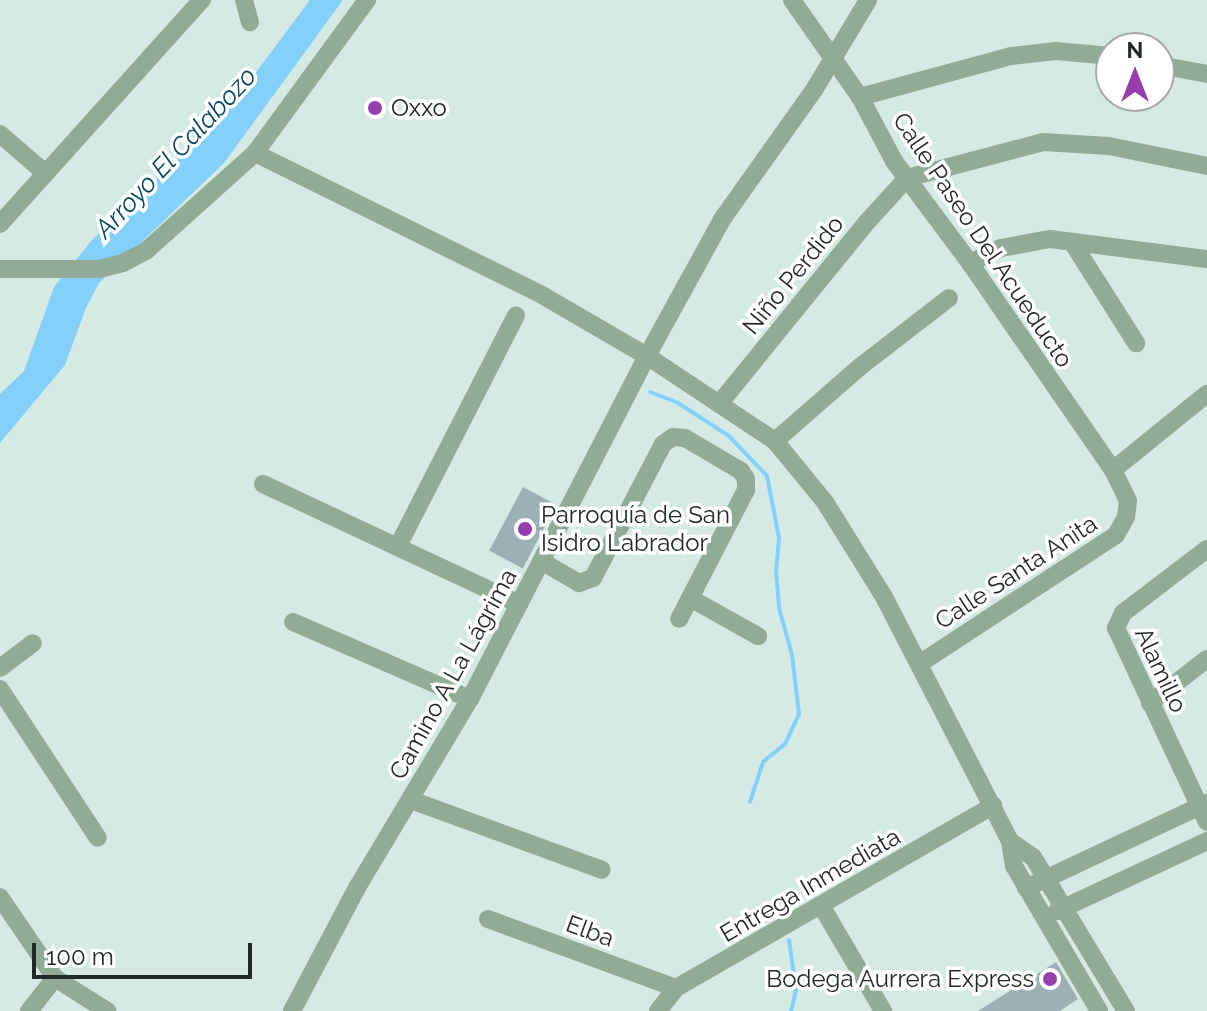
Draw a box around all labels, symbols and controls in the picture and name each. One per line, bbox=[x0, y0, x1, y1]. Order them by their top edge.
north arrow bbox=[1095, 32, 1175, 112]
text: N bbox=[1127, 37, 1143, 63]
water label: Arroyo El Calabozo bbox=[89, 61, 263, 245]
place label: Oxxo bbox=[391, 94, 447, 122]
marker: Oxxo bbox=[366, 99, 384, 117]
street label: Calle Paseo Del Acueducto bbox=[886, 107, 1080, 373]
street label: Niño Perdido bbox=[736, 210, 850, 340]
place label: Parroquía de San Isidro Labrador bbox=[541, 501, 730, 557]
street label: Calle Santa Anita bbox=[929, 509, 1103, 635]
marker: Parroquía de San Isidro Labrador bbox=[516, 520, 534, 538]
street label: Camino A La Lágrima bbox=[383, 563, 523, 785]
street label: Alamillo bbox=[1129, 623, 1193, 717]
street label: Entrega Inmediata bbox=[715, 822, 905, 948]
street label: Elba bbox=[562, 909, 618, 953]
scale bar bbox=[36, 927, 256, 977]
text: 100 m bbox=[46, 942, 114, 971]
place label: Bodega Aurrera Express bbox=[766, 965, 1034, 993]
marker: Bodega Aurrera Express bbox=[1041, 970, 1059, 988]

